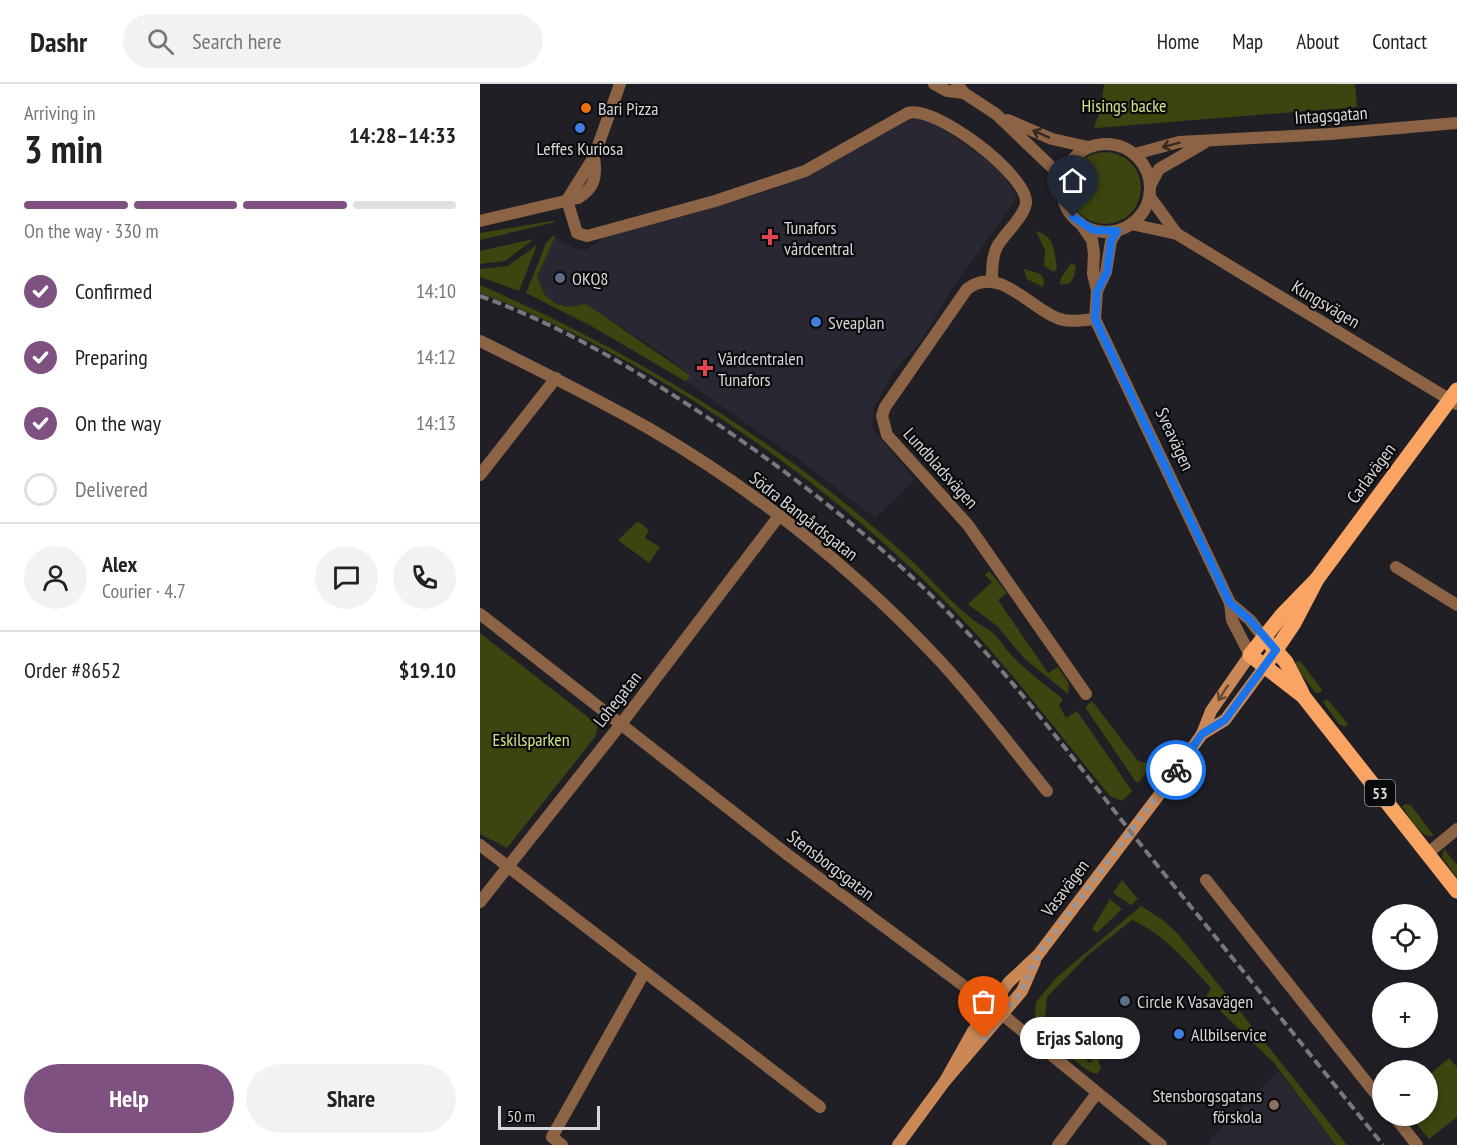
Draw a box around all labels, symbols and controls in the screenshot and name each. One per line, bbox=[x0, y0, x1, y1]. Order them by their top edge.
search box bbox=[123, 14, 543, 68]
text: Dashr bbox=[30, 23, 87, 60]
icon: search bbox=[144, 25, 177, 58]
text: Search here bbox=[192, 27, 282, 55]
text: Home bbox=[1157, 28, 1199, 55]
text: Map bbox=[1232, 28, 1263, 55]
text: About bbox=[1296, 28, 1339, 55]
text: Contact bbox=[1372, 28, 1427, 55]
park label: Hisings backe bbox=[1082, 94, 1166, 117]
place label: Bari Pizza bbox=[598, 97, 659, 120]
text: Arriving in bbox=[24, 100, 96, 126]
marker: Bari Pizza bbox=[579, 101, 593, 115]
street label: Intagsgatan bbox=[1294, 101, 1368, 129]
text: 14:28–14:33 bbox=[349, 121, 456, 149]
marker: Leffes Kuriosa bbox=[573, 121, 587, 135]
text: 3 min bbox=[24, 123, 103, 174]
one-way arrow bbox=[1032, 128, 1050, 139]
place label: Leffes Kuriosa bbox=[537, 137, 623, 160]
one-way arrow bbox=[1162, 139, 1181, 151]
pin bbox=[1047, 155, 1098, 217]
icon: home bbox=[1056, 164, 1089, 197]
place label: Tunafors vårdcentral bbox=[784, 216, 854, 260]
text: On the way · 330 m bbox=[24, 218, 159, 244]
marker: Tunafors vårdcentral bbox=[761, 228, 779, 246]
place label: OKQ8 bbox=[572, 267, 608, 290]
marker: OKQ8 bbox=[553, 271, 567, 285]
icon: check bbox=[24, 275, 57, 308]
street label: Kungsvägen bbox=[1288, 275, 1364, 333]
text: Confirmed bbox=[75, 277, 152, 305]
text: 14:10 bbox=[416, 278, 456, 304]
place label: Sveaplan bbox=[828, 311, 884, 334]
marker: Sveaplan bbox=[809, 315, 823, 329]
icon: check bbox=[24, 341, 57, 374]
text: Preparing bbox=[75, 343, 148, 371]
text: 14:12 bbox=[416, 344, 456, 370]
place label: Vårdcentralen Tunafors bbox=[717, 347, 804, 391]
marker: Vårdcentralen Tunafors bbox=[696, 359, 714, 377]
street label: Sveavägen bbox=[1150, 404, 1200, 474]
icon: check bbox=[24, 407, 57, 440]
text: On the way bbox=[75, 409, 161, 437]
text: 14:13 bbox=[416, 410, 456, 436]
street label: Lundbladsvägen bbox=[899, 423, 983, 513]
street label: Carlavägen bbox=[1341, 438, 1401, 508]
street label: Södra Bangårdsgatan bbox=[745, 466, 863, 566]
text: Delivered bbox=[75, 475, 148, 503]
button: person bbox=[24, 546, 87, 609]
button: chat bbox=[315, 546, 378, 609]
button: phone bbox=[393, 546, 456, 609]
text: Alex bbox=[102, 550, 137, 578]
text: Courier · 4.7 bbox=[102, 578, 186, 604]
text: Order #8652 bbox=[24, 656, 121, 684]
text: $19.10 bbox=[399, 656, 456, 684]
street label: Lohegatan bbox=[588, 666, 646, 732]
one-way arrow bbox=[1217, 684, 1229, 701]
park label: Eskilsparken bbox=[492, 728, 570, 751]
courier bbox=[1146, 740, 1206, 800]
icon: bike bbox=[1160, 754, 1193, 787]
road number: 53 bbox=[1365, 780, 1395, 806]
street label: Stensborgsgatan bbox=[783, 825, 879, 905]
street label: Vasavägen bbox=[1036, 855, 1094, 922]
map controls bbox=[1372, 904, 1438, 1126]
button: locate bbox=[1372, 904, 1438, 970]
pin bbox=[958, 976, 1009, 1038]
button: + bbox=[1372, 982, 1438, 1048]
icon: bag bbox=[967, 985, 1000, 1018]
place label: Circle K Vasavägen bbox=[1137, 990, 1253, 1013]
marker: Circle K Vasavägen bbox=[1118, 994, 1132, 1008]
callout: Erjas Salong bbox=[1020, 1017, 1140, 1059]
place label: Allbilservice bbox=[1191, 1023, 1267, 1046]
text: Erjas Salong bbox=[1037, 1025, 1123, 1051]
marker: Allbilservice bbox=[1172, 1027, 1186, 1041]
button: − bbox=[1372, 1060, 1438, 1126]
button: Help bbox=[24, 1064, 234, 1133]
button: Share bbox=[246, 1064, 456, 1133]
place label: Stensborgsgatans förskola bbox=[1153, 1084, 1262, 1128]
marker: Stensborgsgatans förskola bbox=[1267, 1098, 1281, 1112]
scale bar bbox=[498, 1103, 600, 1130]
text: 50 m bbox=[507, 1106, 535, 1126]

